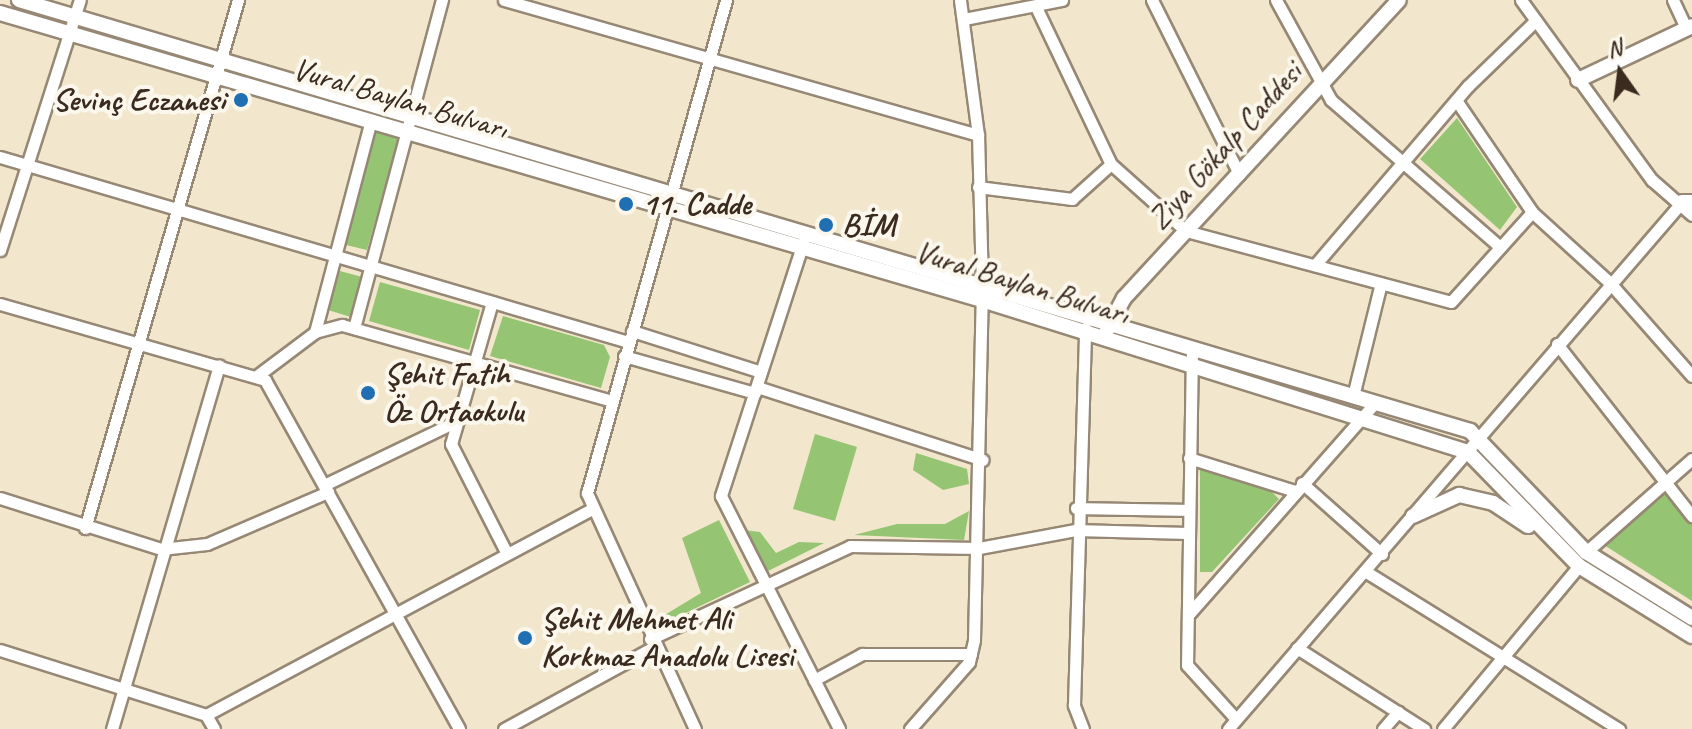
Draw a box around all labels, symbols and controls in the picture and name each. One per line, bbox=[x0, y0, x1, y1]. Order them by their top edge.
north arrow bbox=[1580, 32, 1660, 112]
text: N bbox=[1604, 33, 1624, 64]
street label: Vural Baylan Bulvarı bbox=[289, 50, 511, 148]
street label: Ziya Gökalp Caddesi bbox=[1139, 54, 1311, 238]
place label: Sevinç Eczanesi bbox=[53, 81, 225, 119]
marker: Sevinç Eczanesi bbox=[232, 91, 250, 109]
place label: 11. Cadde bbox=[642, 185, 751, 223]
marker: 11. Cadde bbox=[617, 195, 635, 213]
place label: BİM bbox=[842, 206, 895, 244]
marker: BİM bbox=[817, 216, 835, 234]
street label: Vural Baylan Bulvarı bbox=[911, 232, 1133, 334]
place label: Şehit Fatih Öz Ortaokulu bbox=[384, 356, 523, 431]
marker: Şehit Fatih Öz Ortaokulu bbox=[359, 384, 377, 402]
place label: Şehit Mehmet Ali Korkmaz Anadolu Lisesi bbox=[541, 601, 794, 676]
marker: Şehit Mehmet Ali Korkmaz Anadolu Lisesi bbox=[516, 629, 534, 647]

